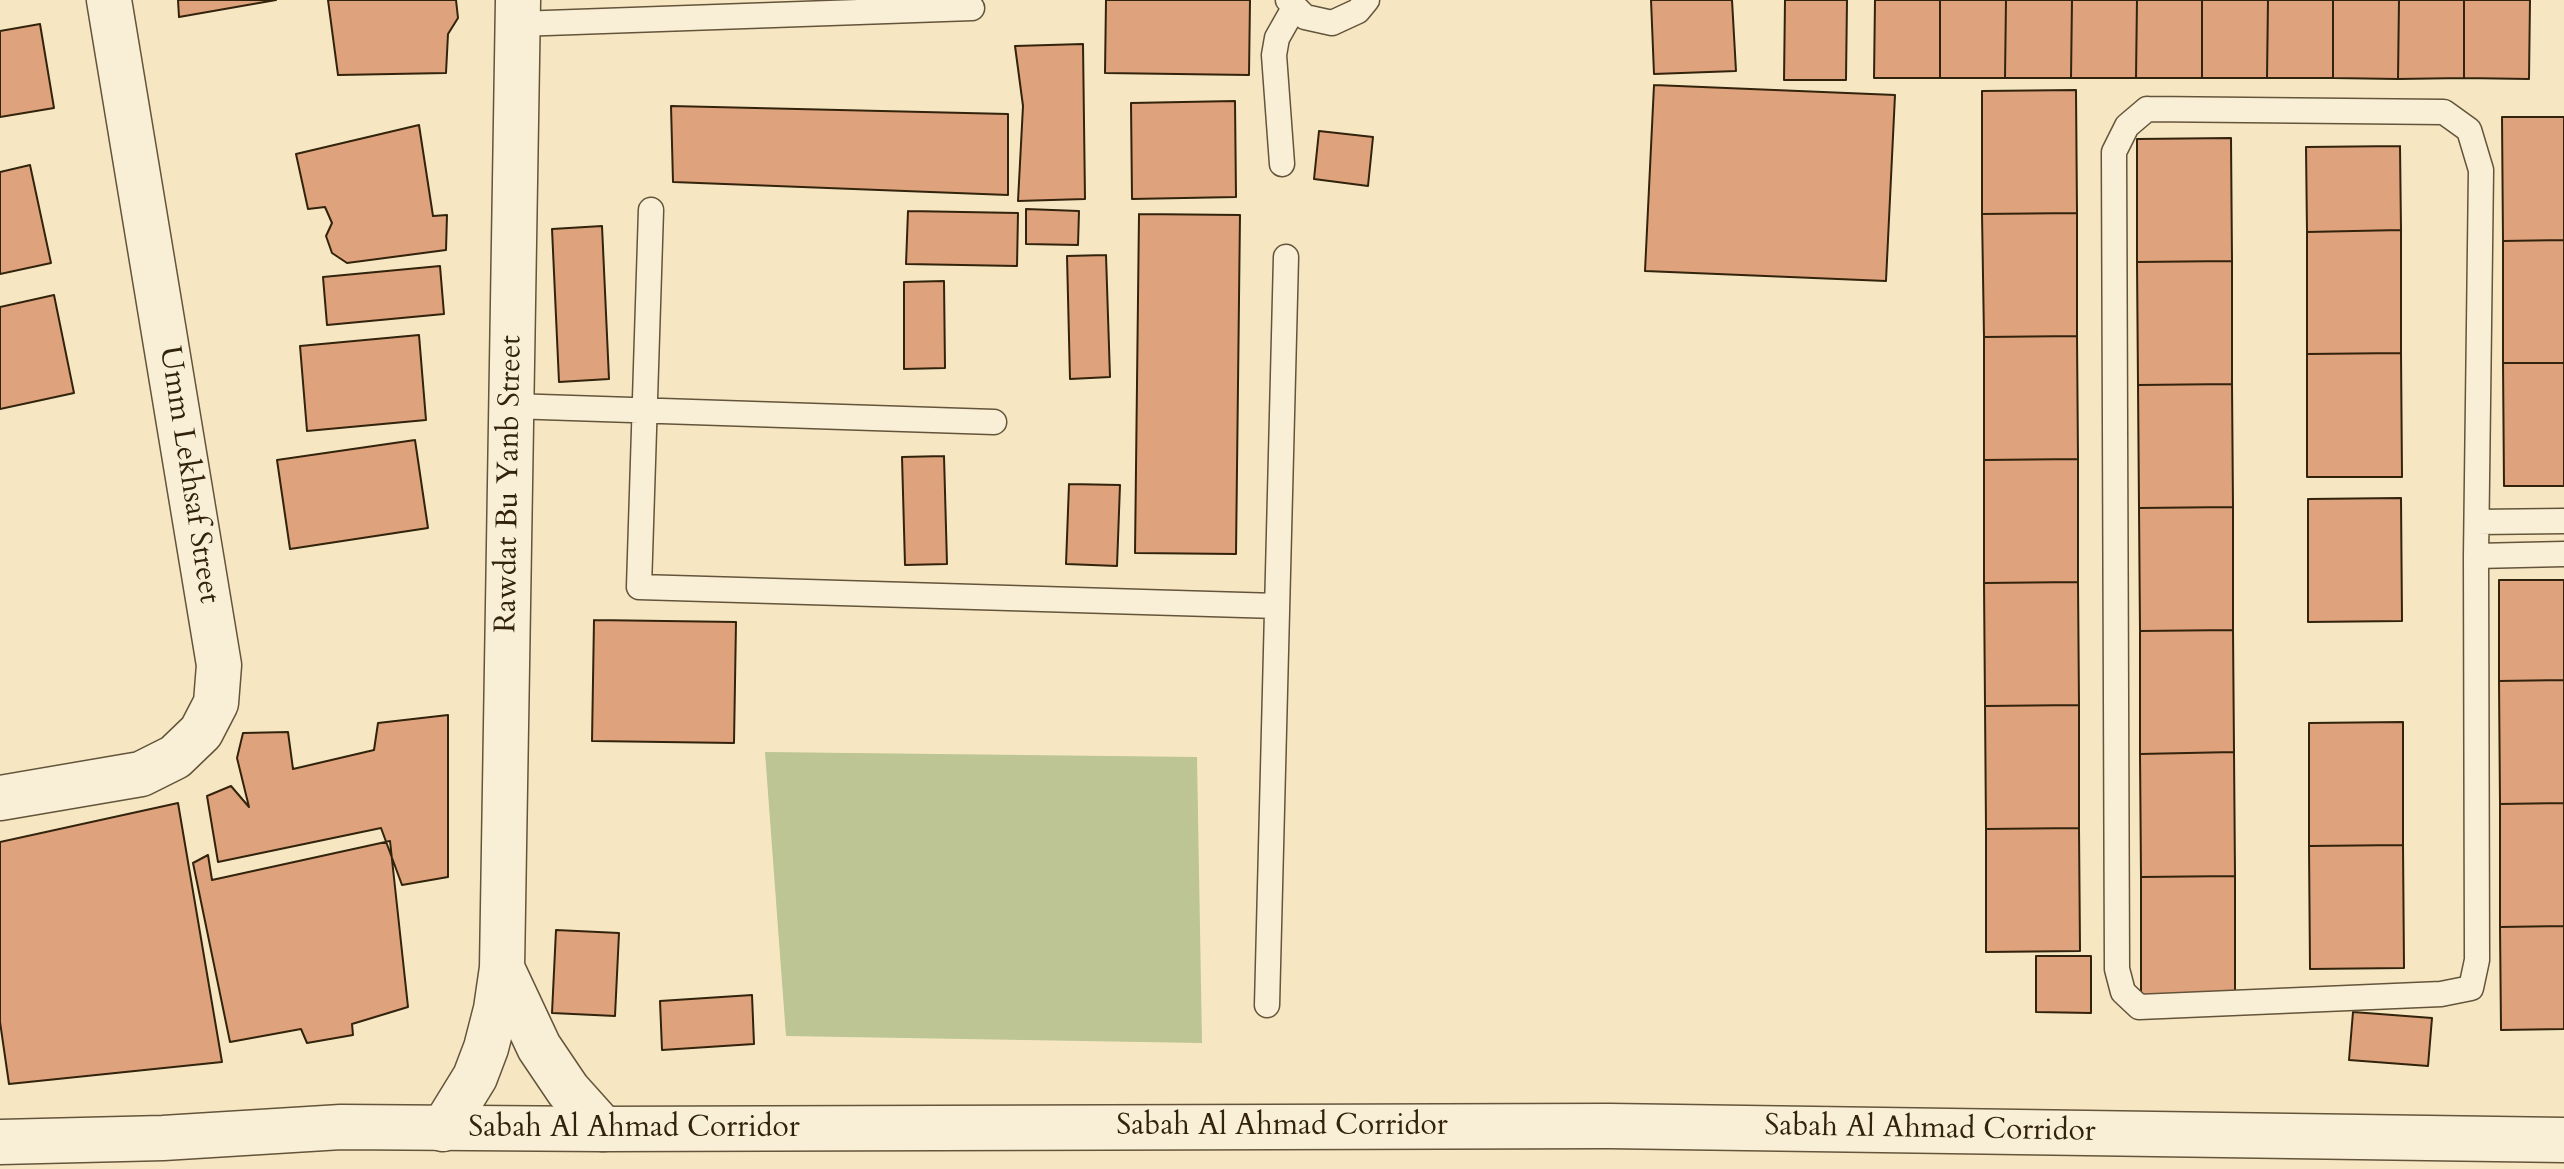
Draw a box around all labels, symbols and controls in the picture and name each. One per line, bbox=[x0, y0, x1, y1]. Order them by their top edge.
street label: Rawdat Bu Yanb Street bbox=[489, 335, 531, 633]
street label: Umm Lekhsaf Street bbox=[150, 344, 226, 606]
street label: Sabah Al Ahmad Corridor bbox=[1116, 1109, 1448, 1145]
street label: Sabah Al Ahmad Corridor bbox=[1764, 1109, 2096, 1151]
street label: Sabah Al Ahmad Corridor bbox=[468, 1111, 800, 1147]

